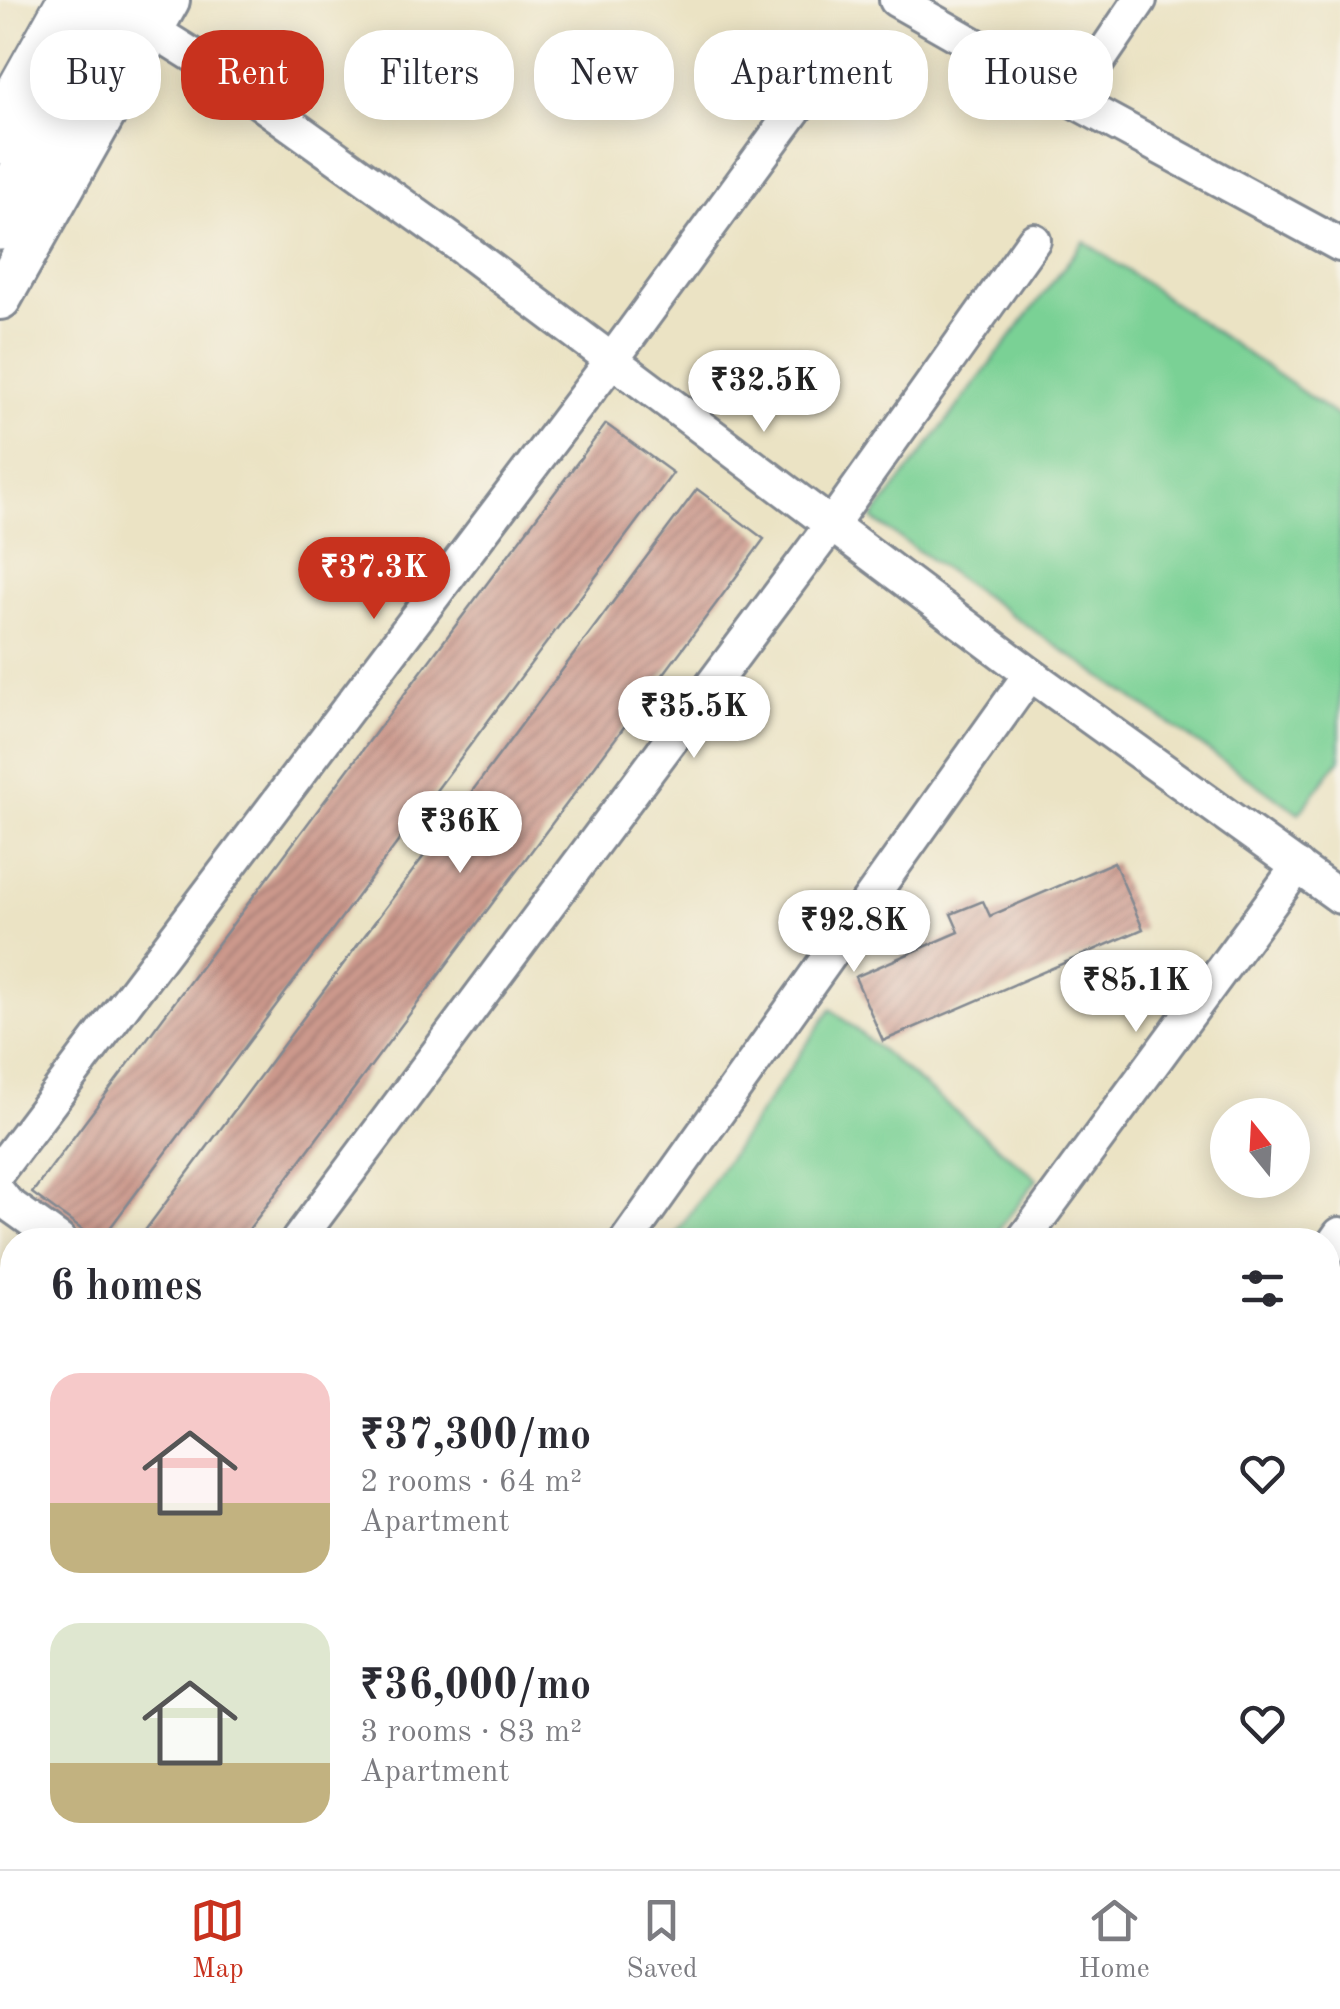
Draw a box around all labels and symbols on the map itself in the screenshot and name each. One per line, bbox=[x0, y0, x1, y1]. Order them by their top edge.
pin: ₹32.5K bbox=[683, 350, 845, 435]
pin: ₹37.3K bbox=[293, 537, 455, 622]
pin: ₹35.5K bbox=[613, 676, 775, 761]
pin: ₹36K bbox=[401, 791, 519, 876]
pin: ₹92.8K bbox=[773, 890, 935, 975]
pin: ₹85.1K bbox=[1055, 950, 1217, 1035]
north arrow bbox=[1210, 1098, 1310, 1198]

